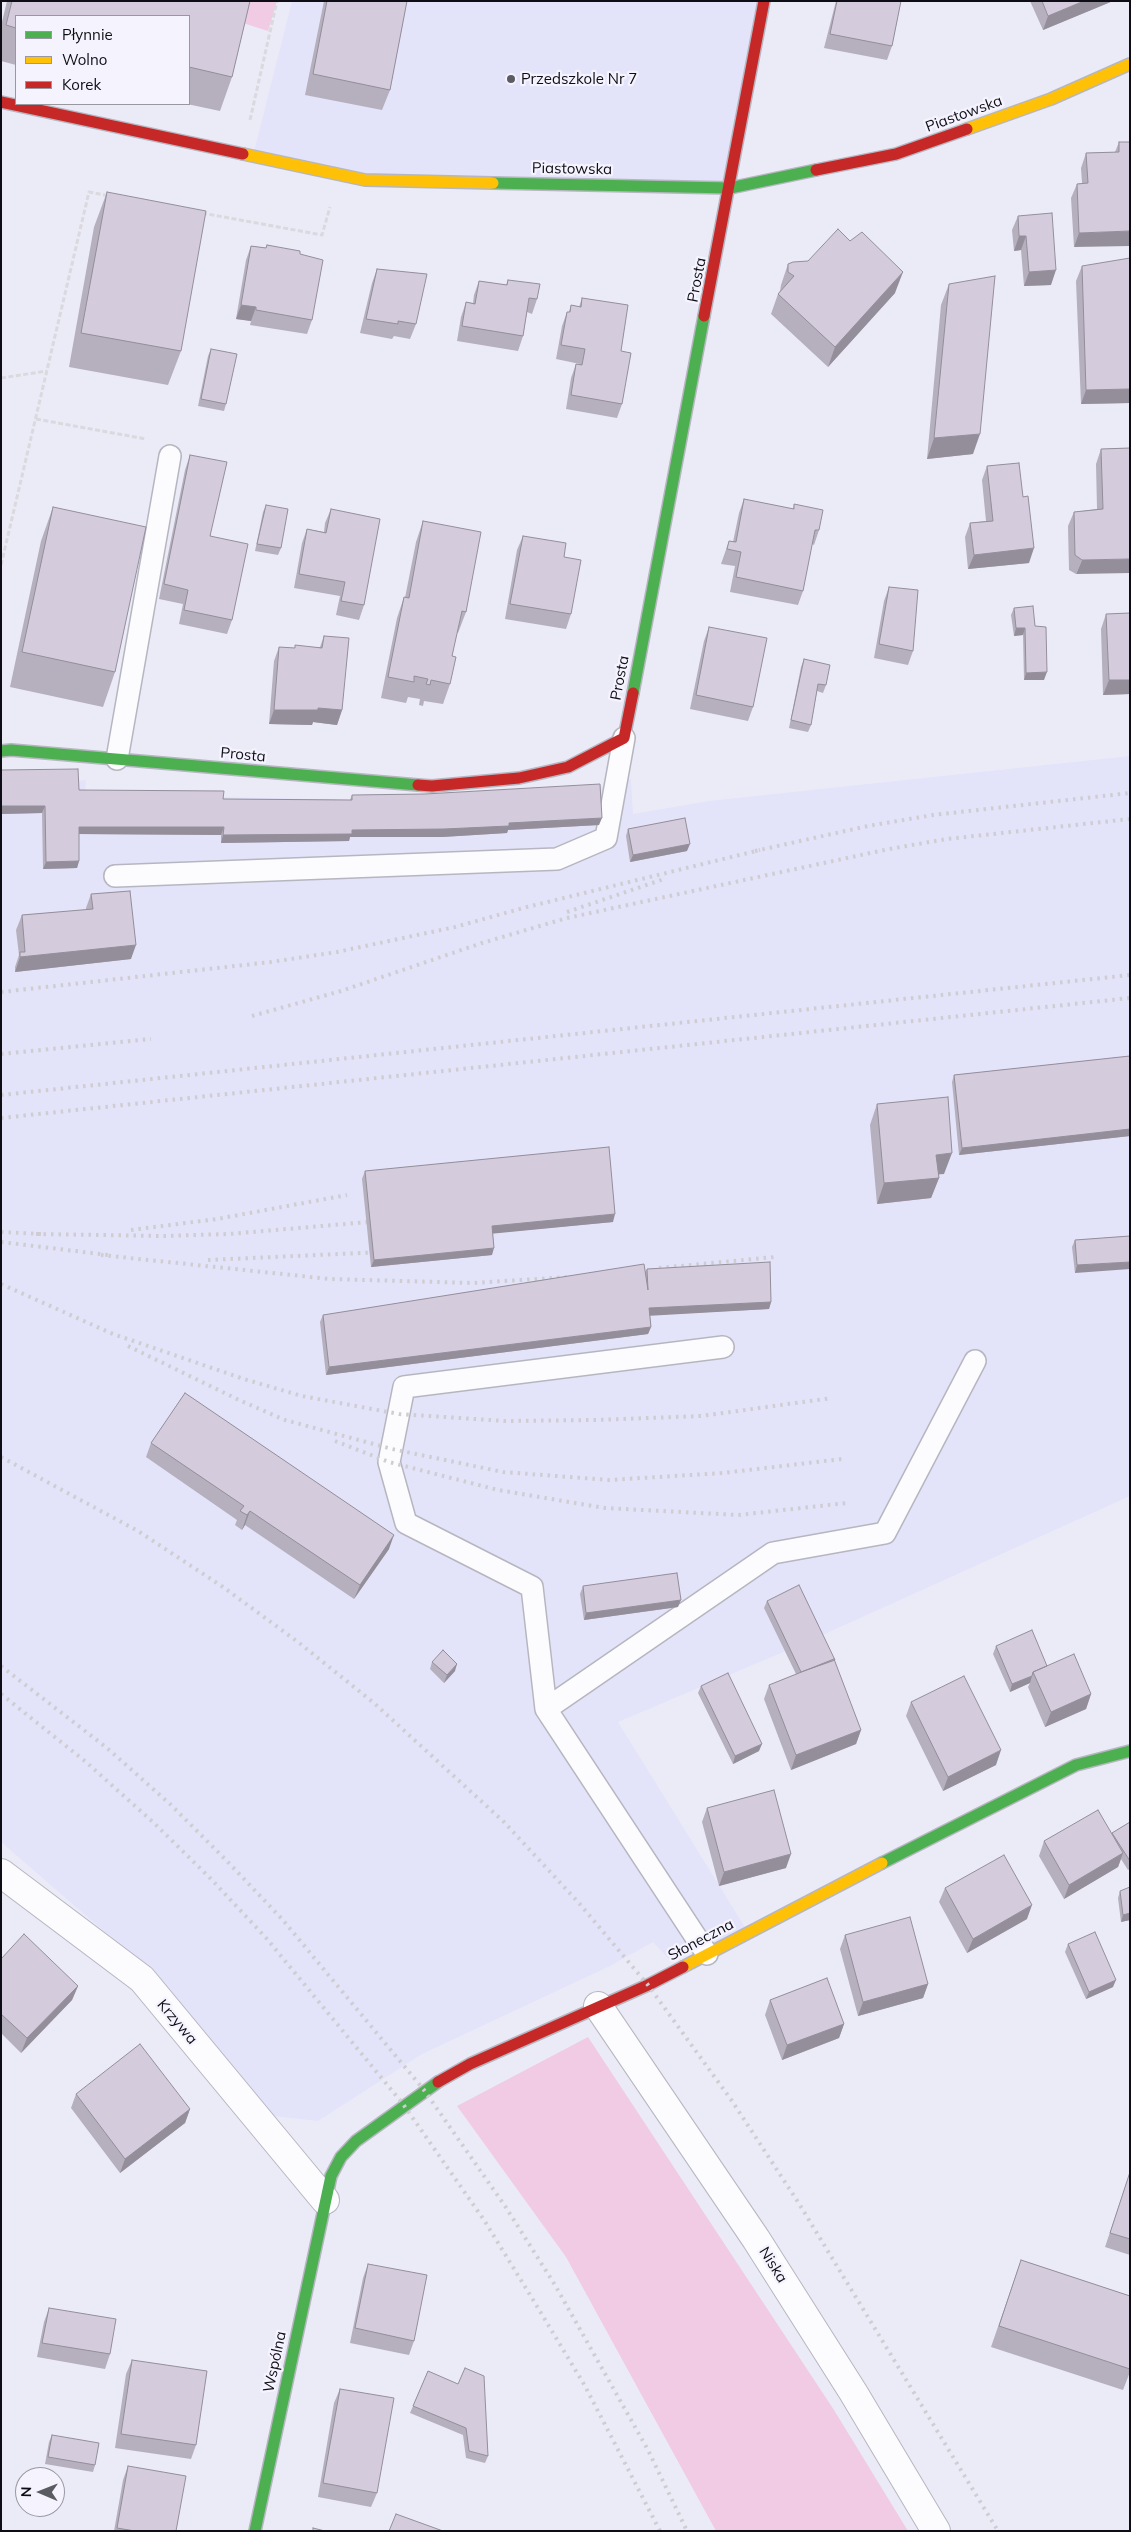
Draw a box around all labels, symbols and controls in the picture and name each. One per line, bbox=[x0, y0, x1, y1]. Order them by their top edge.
legend bbox=[15, 15, 190, 105]
text: Płynnie bbox=[62, 25, 113, 44]
text: Wolno bbox=[62, 50, 107, 69]
place label: Przedszkole Nr 7 bbox=[521, 70, 637, 88]
marker: Przedszkole Nr 7 bbox=[505, 73, 517, 85]
text: Korek bbox=[62, 75, 101, 94]
street label: Piastowska bbox=[923, 92, 1005, 136]
street label: Piastowska bbox=[532, 159, 612, 179]
street label: Prosta bbox=[684, 256, 710, 304]
street label: Prosta bbox=[607, 654, 633, 702]
street label: Prosta bbox=[220, 744, 266, 766]
street label: Słoneczna bbox=[665, 1915, 737, 1965]
street label: Krzywa bbox=[153, 1996, 201, 2048]
street label: Niska bbox=[755, 2244, 791, 2286]
street label: Wspólna bbox=[260, 2330, 290, 2394]
north arrow bbox=[15, 2467, 65, 2517]
text: N bbox=[17, 2486, 35, 2497]

